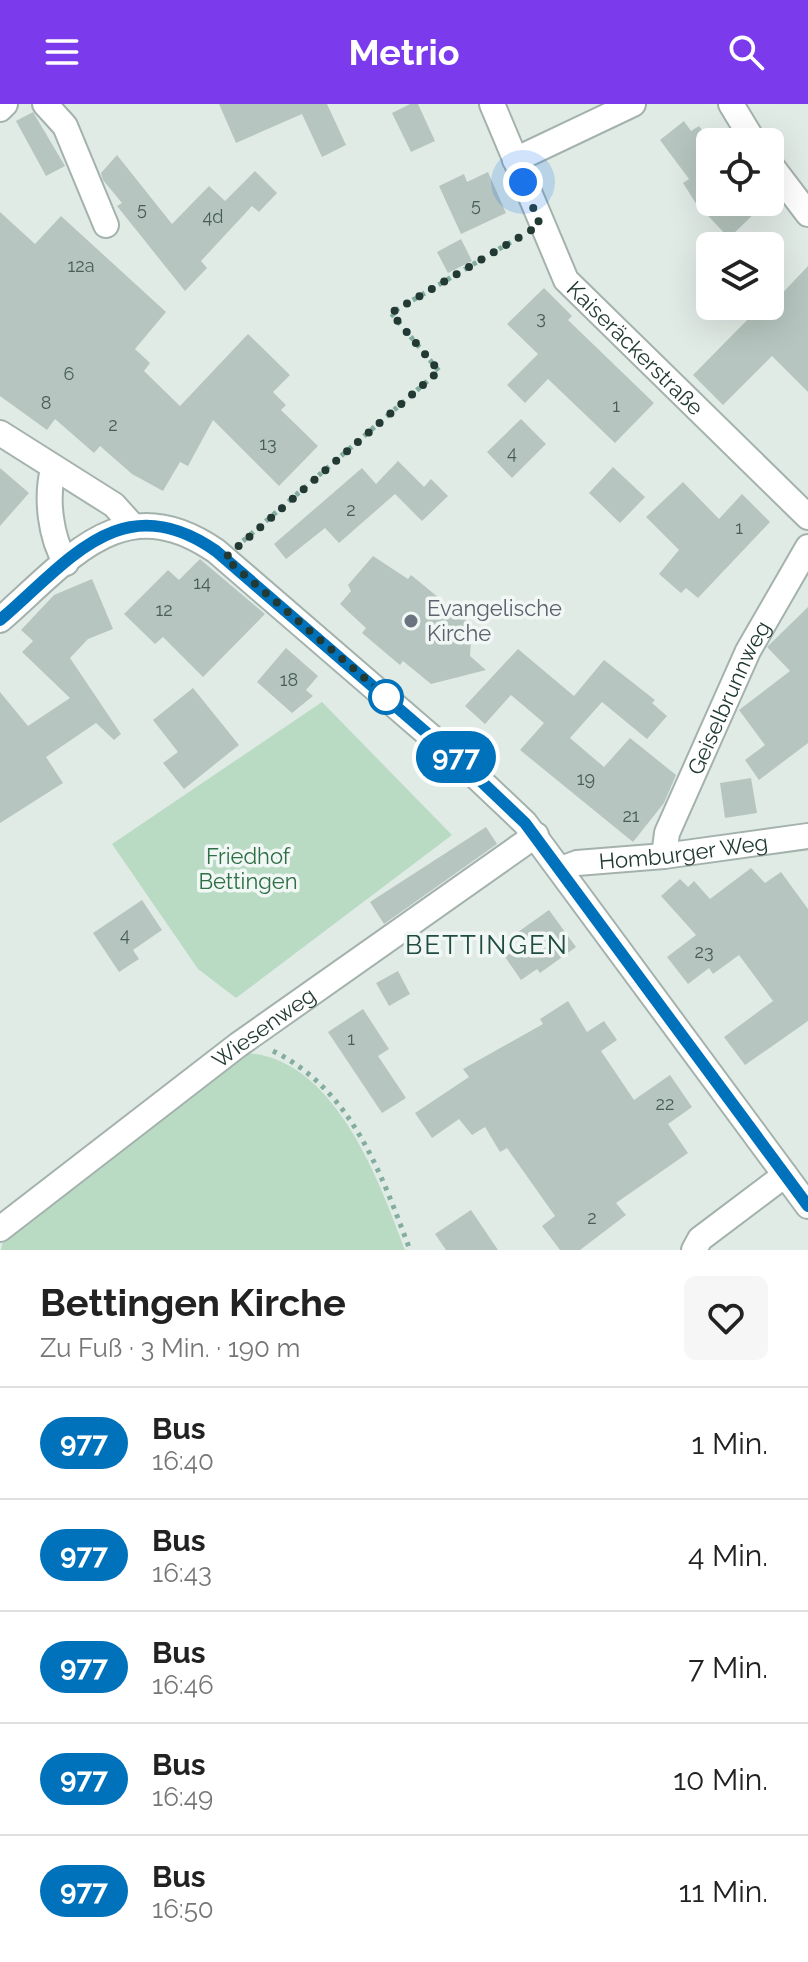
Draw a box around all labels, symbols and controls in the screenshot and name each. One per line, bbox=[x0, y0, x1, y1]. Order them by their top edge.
icon: menu bbox=[40, 30, 84, 74]
icon: search bbox=[724, 30, 768, 74]
text: Metrio bbox=[349, 31, 459, 73]
map controls bbox=[696, 128, 784, 320]
button: locate bbox=[696, 128, 784, 216]
your location bbox=[503, 162, 543, 202]
house number: 5 bbox=[471, 194, 481, 215]
house number: 5 bbox=[137, 198, 147, 219]
house number: 4d bbox=[202, 206, 224, 227]
button: layers bbox=[696, 232, 784, 320]
house number: 12a bbox=[68, 255, 94, 276]
street label: Kaiseräckerstraße bbox=[562, 275, 709, 421]
house number: 3 bbox=[536, 307, 546, 328]
house number: 6 bbox=[64, 363, 75, 384]
house number: 8 bbox=[41, 392, 51, 413]
house number: 1 bbox=[612, 395, 620, 416]
house number: 2 bbox=[108, 414, 118, 435]
house number: 13 bbox=[259, 433, 277, 454]
house number: 4 bbox=[507, 442, 517, 463]
house number: 2 bbox=[346, 499, 356, 520]
house number: 1 bbox=[735, 517, 743, 538]
house number: 14 bbox=[193, 572, 211, 593]
place label: Evangelische Kirche bbox=[427, 595, 562, 646]
house number: 12 bbox=[155, 599, 173, 620]
marker: Evangelische Kirche bbox=[402, 612, 420, 630]
street label: Geiselbrunnweg bbox=[682, 616, 776, 779]
house number: 18 bbox=[280, 669, 298, 690]
unlabelled marker bbox=[369, 680, 403, 714]
line badge: 977 bbox=[410, 731, 502, 783]
text: 977 bbox=[432, 740, 480, 773]
house number: 19 bbox=[577, 768, 595, 789]
house number: 21 bbox=[622, 805, 640, 826]
street label: Homburger Weg bbox=[598, 829, 769, 874]
park label: Friedhof Bettingen bbox=[198, 843, 298, 894]
house number: 4 bbox=[120, 924, 130, 945]
district label: BETTINGEN bbox=[405, 930, 569, 960]
house number: 23 bbox=[695, 941, 714, 962]
street label: Wiesenweg bbox=[207, 982, 320, 1073]
house number: 1 bbox=[347, 1028, 355, 1049]
house number: 22 bbox=[656, 1093, 674, 1114]
house number: 2 bbox=[587, 1207, 597, 1228]
button: heart bbox=[684, 1276, 768, 1360]
text: Bettingen Kirche bbox=[40, 1280, 346, 1325]
text: Zu Fuß · 3 Min. · 190 m bbox=[40, 1333, 301, 1363]
text: Bus bbox=[152, 1411, 206, 1446]
text: 977 bbox=[60, 1426, 108, 1459]
text: 1 Min. bbox=[692, 1426, 768, 1461]
text: 16:40 bbox=[152, 1446, 214, 1476]
text: Bus bbox=[152, 1523, 206, 1558]
text: 977 bbox=[60, 1538, 108, 1571]
text: 4 Min. bbox=[688, 1538, 768, 1573]
text: 16:43 bbox=[152, 1558, 212, 1588]
text: Bus bbox=[152, 1635, 206, 1670]
text: 977 bbox=[60, 1650, 108, 1683]
text: 7 Min. bbox=[688, 1650, 768, 1685]
text: 16:46 bbox=[152, 1670, 214, 1700]
text: Bus bbox=[152, 1747, 206, 1782]
text: 977 bbox=[60, 1762, 108, 1795]
text: 10 Min. bbox=[673, 1762, 768, 1797]
text: 16:49 bbox=[152, 1782, 213, 1812]
text: Bus bbox=[152, 1859, 206, 1894]
text: 977 bbox=[60, 1874, 108, 1907]
text: 11 Min. bbox=[679, 1874, 768, 1909]
text: 16:50 bbox=[152, 1894, 214, 1924]

